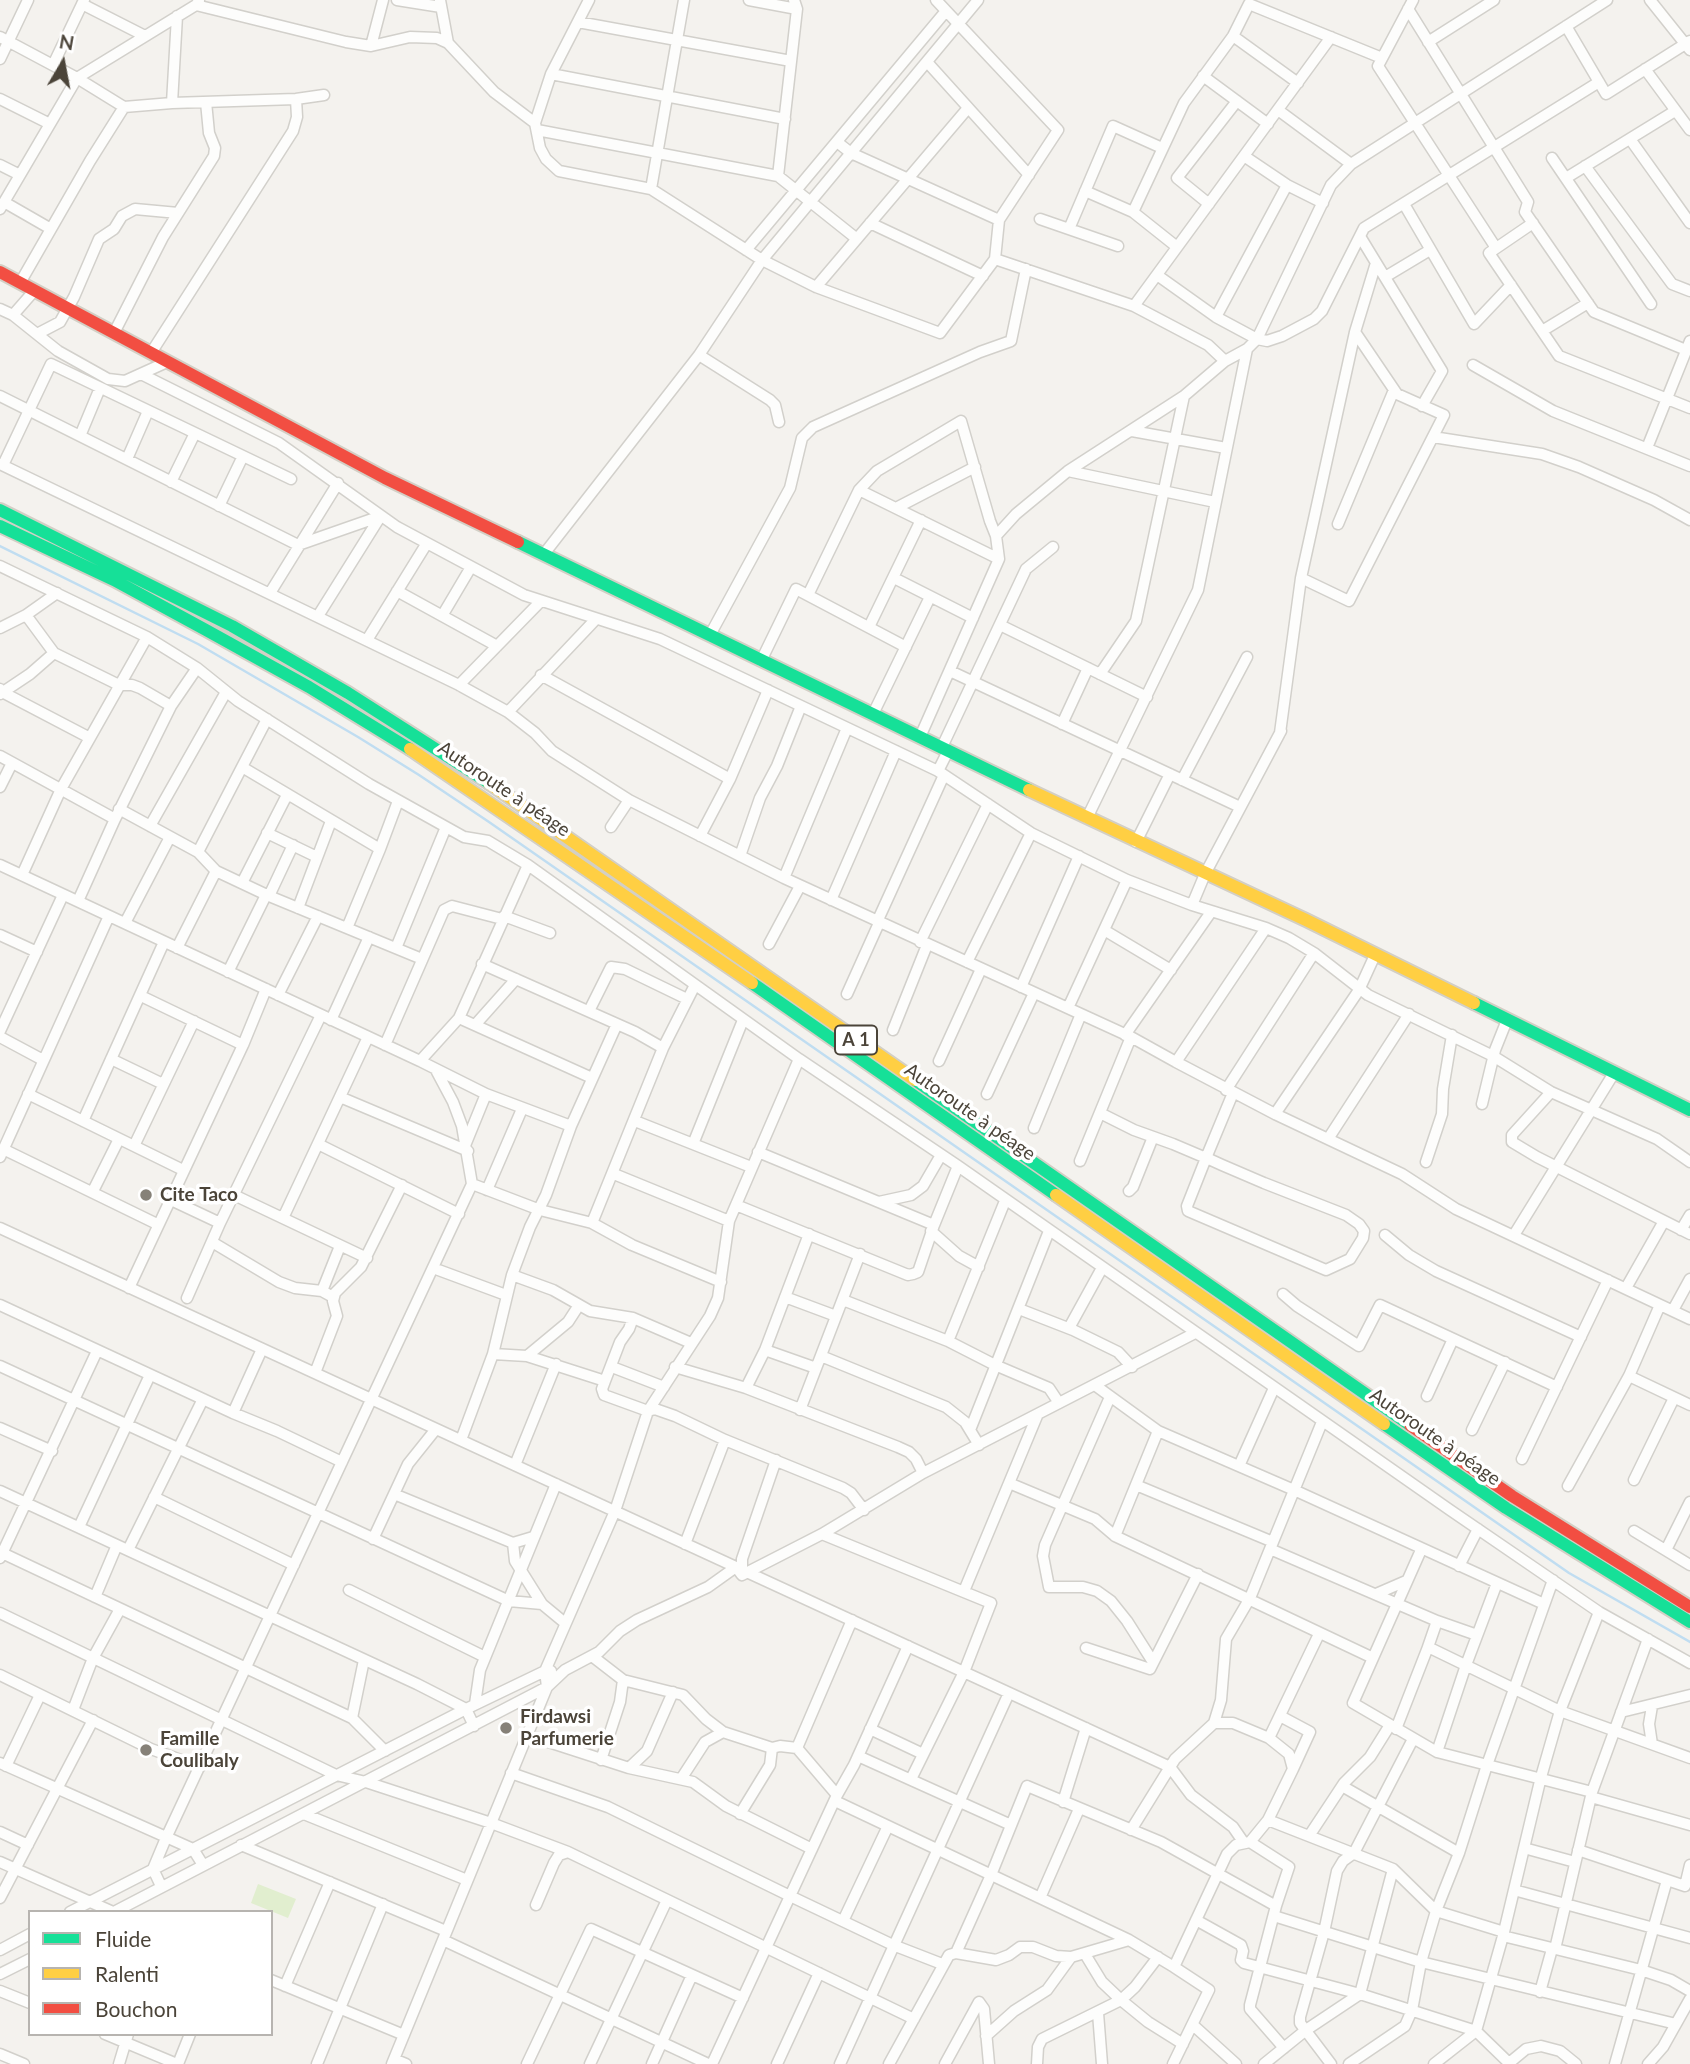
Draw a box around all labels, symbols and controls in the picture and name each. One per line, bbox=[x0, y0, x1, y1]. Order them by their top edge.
north arrow bbox=[28, 28, 98, 98]
text: N bbox=[58, 29, 76, 54]
street label: Autoroute à péage bbox=[434, 736, 574, 842]
road number: A 1 bbox=[835, 1026, 877, 1055]
street label: Autoroute à péage bbox=[900, 1058, 1040, 1166]
place label: Cite Taco bbox=[160, 1184, 238, 1206]
marker: Cite Taco bbox=[138, 1187, 154, 1203]
street label: Autoroute à péage bbox=[1365, 1383, 1505, 1491]
place label: Firdawsi Parfumerie bbox=[520, 1706, 614, 1750]
marker: Firdawsi Parfumerie bbox=[498, 1720, 514, 1736]
place label: Famille Coulibaly bbox=[160, 1728, 239, 1772]
marker: Famille Coulibaly bbox=[138, 1742, 154, 1758]
legend bbox=[28, 1910, 273, 2036]
text: Fluide bbox=[95, 1926, 151, 1951]
text: Ralenti bbox=[95, 1961, 159, 1986]
text: Bouchon bbox=[95, 1996, 177, 2021]

